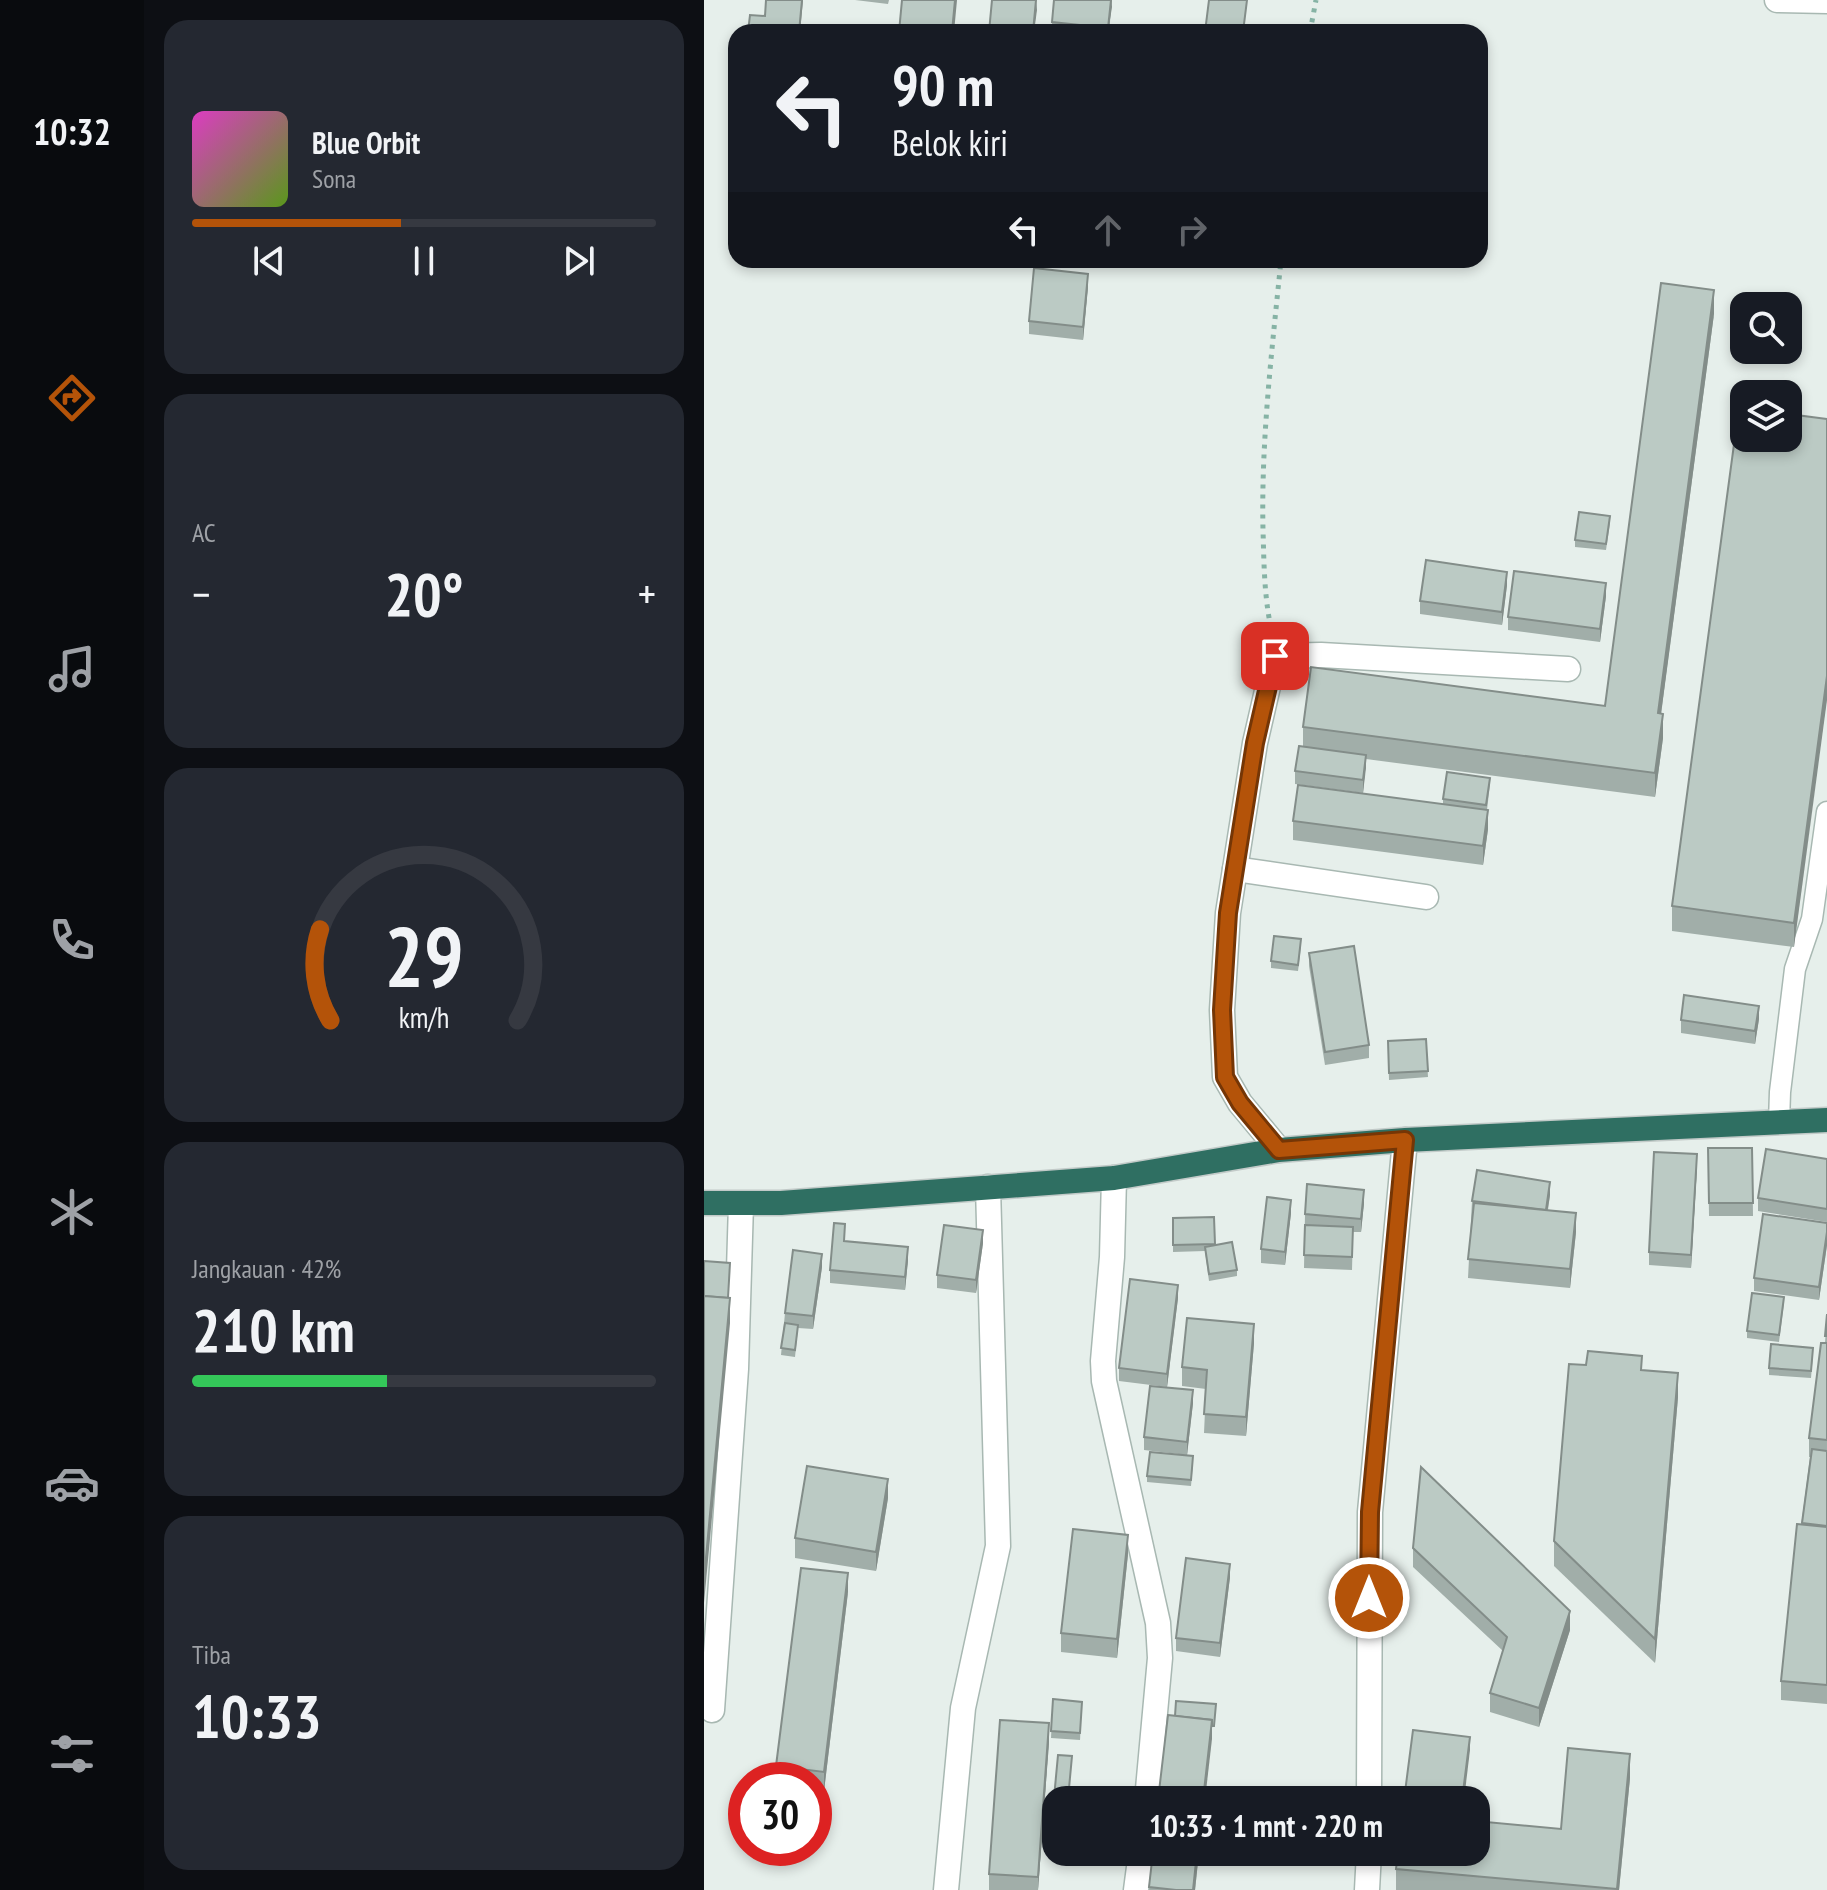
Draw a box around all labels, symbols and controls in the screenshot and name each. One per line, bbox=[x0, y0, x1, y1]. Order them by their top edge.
text: 90 m bbox=[892, 49, 994, 121]
icon: left bbox=[760, 56, 864, 160]
text: 10:32 bbox=[33, 108, 111, 155]
text: Belok kiri bbox=[892, 119, 1008, 166]
text: Blue Orbit bbox=[312, 123, 420, 162]
text: Sona bbox=[312, 162, 356, 195]
icon: left bbox=[1002, 208, 1046, 252]
icon: ahead bbox=[1086, 208, 1130, 252]
icon: right bbox=[1170, 208, 1214, 252]
icon: previous bbox=[247, 239, 291, 283]
icon: pause bbox=[402, 239, 446, 283]
icon: next bbox=[557, 239, 601, 283]
map controls bbox=[1730, 292, 1802, 452]
button: search bbox=[1730, 292, 1802, 364]
icon: directions bbox=[44, 370, 100, 426]
button: layers bbox=[1730, 380, 1802, 452]
text: AC bbox=[192, 516, 216, 549]
text: 20° bbox=[384, 555, 464, 633]
text: − bbox=[192, 565, 210, 622]
text: + bbox=[638, 565, 656, 622]
pin bbox=[1241, 622, 1309, 690]
icon: arrive bbox=[1253, 634, 1297, 678]
icon: music bbox=[44, 641, 100, 697]
text: 29 bbox=[384, 902, 464, 1010]
icon: phone bbox=[44, 912, 100, 968]
text: km/h bbox=[399, 999, 449, 1036]
icon: climate bbox=[44, 1184, 100, 1240]
text: Jangkauan · 42% bbox=[192, 1252, 341, 1285]
text: 210 km bbox=[192, 1291, 355, 1369]
icon: car bbox=[44, 1455, 100, 1511]
position arrow bbox=[1327, 1556, 1411, 1640]
text: Tiba bbox=[192, 1638, 231, 1671]
text: 10:33 bbox=[192, 1677, 322, 1755]
icon: filters bbox=[44, 1726, 100, 1782]
speed limit sign: 30 bbox=[728, 1762, 832, 1866]
text: 10:33 · 1 mnt · 220 m bbox=[1149, 1806, 1383, 1845]

